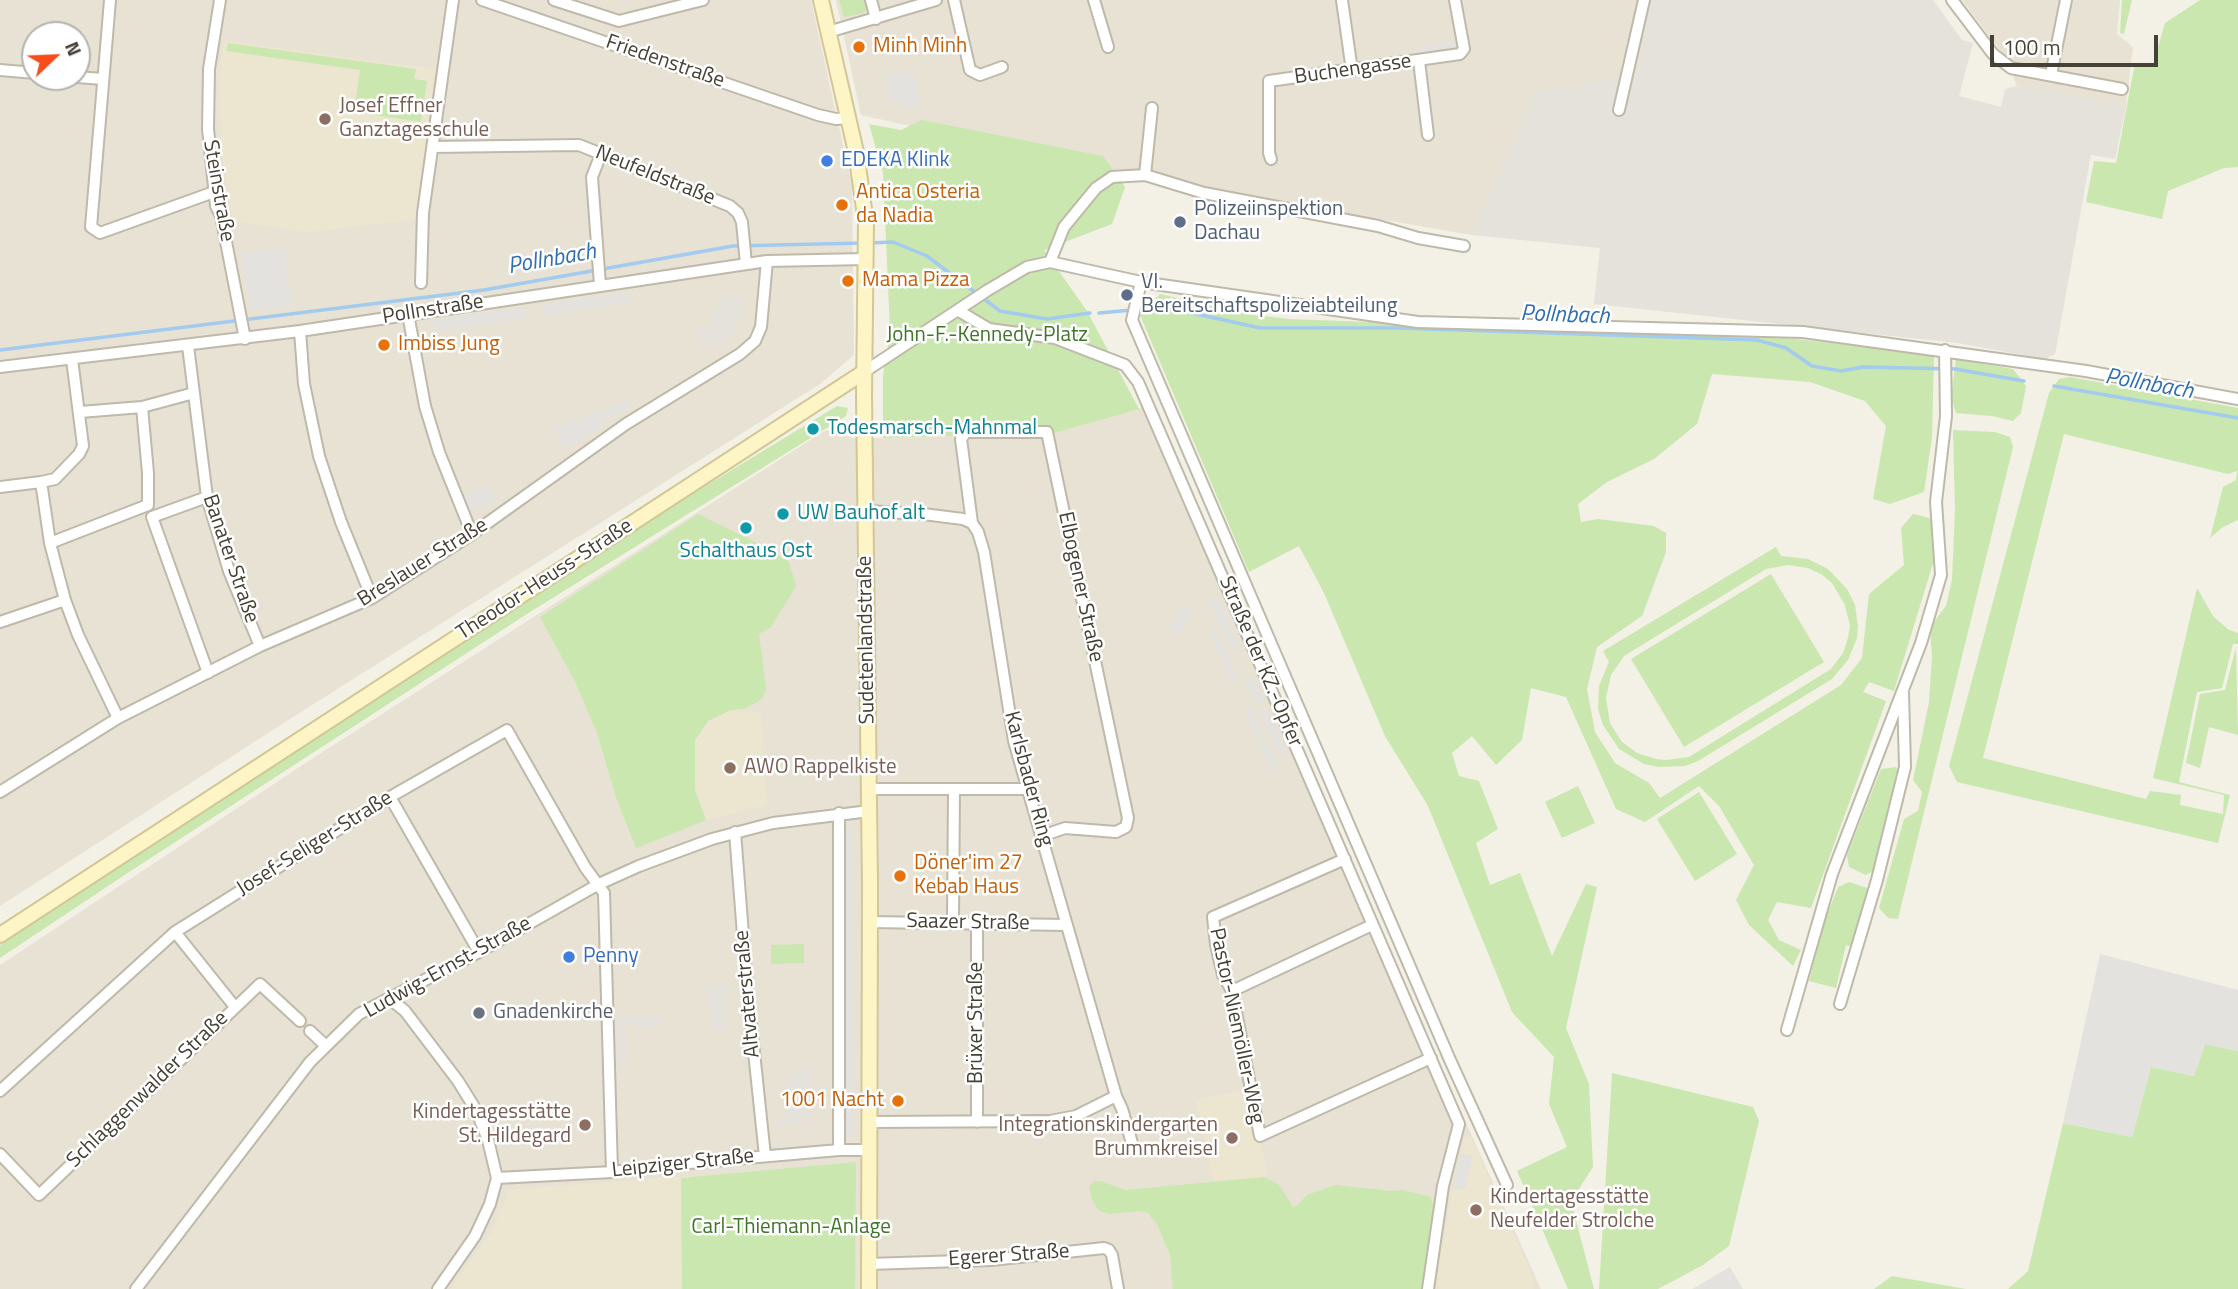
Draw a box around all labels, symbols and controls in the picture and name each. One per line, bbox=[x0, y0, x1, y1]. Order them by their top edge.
north arrow bbox=[21, 21, 91, 91]
scale bar bbox=[1993, 21, 2161, 65]
street label: Friedenstraße bbox=[602, 30, 728, 94]
text: 100 m bbox=[2003, 31, 2060, 63]
place label: Minh Minh bbox=[873, 34, 967, 60]
text: N bbox=[58, 37, 90, 60]
marker: Minh Minh bbox=[851, 39, 867, 55]
street label: Buchengasse bbox=[1293, 49, 1413, 91]
place label: Josef Effner Ganztagesschule bbox=[339, 94, 489, 144]
marker: Josef Effner Ganztagesschule bbox=[317, 111, 333, 127]
street label: Steinstraße bbox=[197, 138, 239, 244]
street label: Neufeldstraße bbox=[592, 141, 718, 211]
place label: EDEKA Klink bbox=[841, 148, 950, 174]
marker: EDEKA Klink bbox=[819, 153, 835, 169]
place label: Antica Osteria da Nadia bbox=[856, 180, 980, 230]
marker: Antica Osteria da Nadia bbox=[834, 197, 850, 213]
place label: Polizeiinspektion Dachau bbox=[1194, 197, 1343, 247]
marker: Polizeiinspektion Dachau bbox=[1172, 214, 1188, 230]
water label: Pollnbach bbox=[506, 239, 598, 281]
place label: Mama Pizza bbox=[862, 268, 970, 294]
place label: VI. Bereitschaftspolizeiabteilung bbox=[1141, 270, 1397, 320]
marker: Mama Pizza bbox=[840, 273, 856, 289]
marker: VI. Bereitschaftspolizeiabteilung bbox=[1119, 287, 1135, 303]
street label: Pollnstraße bbox=[381, 290, 485, 330]
water label: Pollnbach bbox=[1520, 301, 1610, 331]
park label: John-F.-Kennedy-Platz bbox=[886, 323, 1088, 349]
place label: Imbiss Jung bbox=[398, 332, 500, 358]
marker: Imbiss Jung bbox=[376, 337, 392, 353]
water label: Pollnbach bbox=[2103, 364, 2195, 406]
place label: Todesmarsch-Mahnmal bbox=[827, 416, 1037, 442]
marker: Todesmarsch-Mahnmal bbox=[805, 421, 821, 437]
street label: Banater Straße bbox=[196, 491, 264, 627]
place label: UW Bauhof alt bbox=[797, 501, 925, 527]
marker: UW Bauhof alt bbox=[775, 506, 791, 522]
street label: Elbogener Straße bbox=[1052, 510, 1108, 664]
street label: Breslauer Straße bbox=[353, 513, 493, 613]
street label: Theodor-Heuss-Straße bbox=[452, 514, 638, 646]
marker: Schalthaus Ost bbox=[738, 520, 754, 536]
place label: Schalthaus Ost bbox=[680, 539, 812, 565]
street label: Sudetenlandstraße bbox=[853, 555, 881, 725]
street label: Straße der KZ.-Opfer bbox=[1213, 573, 1307, 751]
street label: Karlsbader Ring bbox=[998, 709, 1058, 849]
place label: AWO Rappelkiste bbox=[744, 755, 897, 781]
marker: AWO Rappelkiste bbox=[722, 760, 738, 776]
street label: Josef-Seliger-Straße bbox=[232, 786, 398, 902]
place label: Döner'im 27 Kebab Haus bbox=[914, 851, 1022, 901]
marker: Döner'im 27 Kebab Haus bbox=[892, 868, 908, 884]
street label: Saazer Straße bbox=[906, 909, 1030, 937]
street label: Ludwig-Ernst-Straße bbox=[360, 912, 536, 1024]
street label: Pastor-Niemöller-Weg bbox=[1203, 926, 1269, 1126]
street label: Altvaterstraße bbox=[730, 929, 766, 1059]
place label: Penny bbox=[583, 944, 639, 970]
marker: Penny bbox=[561, 949, 577, 965]
street label: Brüxer Straße bbox=[964, 962, 990, 1084]
place label: Gnadenkirche bbox=[493, 1000, 613, 1026]
marker: Gnadenkirche bbox=[471, 1005, 487, 1021]
street label: Schlaggenwalder Straße bbox=[62, 1006, 234, 1174]
place label: 1001 Nacht bbox=[780, 1088, 884, 1114]
marker: 1001 Nacht bbox=[890, 1093, 906, 1109]
place label: Kindertagesstätte St. Hildegard bbox=[412, 1100, 571, 1150]
place label: Integrationskindergarten Brummkreisel bbox=[998, 1113, 1218, 1163]
marker: Kindertagesstätte St. Hildegard bbox=[577, 1117, 593, 1133]
marker: Integrationskindergarten Brummkreisel bbox=[1224, 1130, 1240, 1146]
street label: Leipziger Straße bbox=[611, 1144, 755, 1184]
place label: Kindertagesstätte Neufelder Strolche bbox=[1490, 1185, 1654, 1235]
marker: Kindertagesstätte Neufelder Strolche bbox=[1468, 1202, 1484, 1218]
park label: Carl-Thiemann-Anlage bbox=[691, 1215, 891, 1241]
street label: Egerer Straße bbox=[948, 1239, 1070, 1273]

